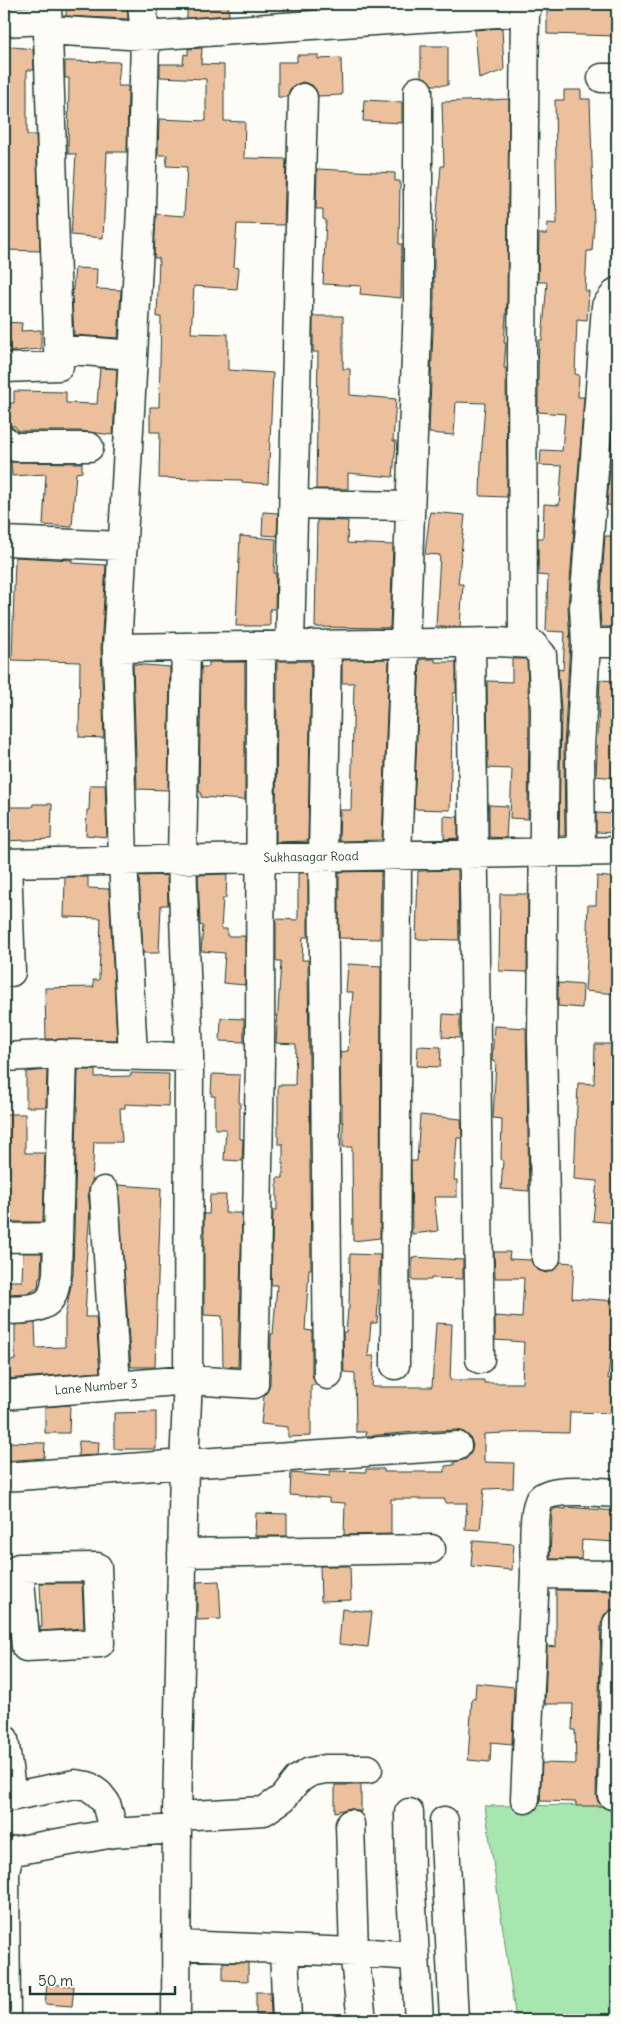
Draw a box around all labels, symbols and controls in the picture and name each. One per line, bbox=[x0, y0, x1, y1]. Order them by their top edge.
street label: Sukhasagar Road bbox=[263, 848, 359, 865]
street label: Lane Number 3 bbox=[54, 1375, 138, 1398]
scale bar bbox=[30, 1964, 175, 1996]
text: 50 m bbox=[38, 1971, 73, 1990]

